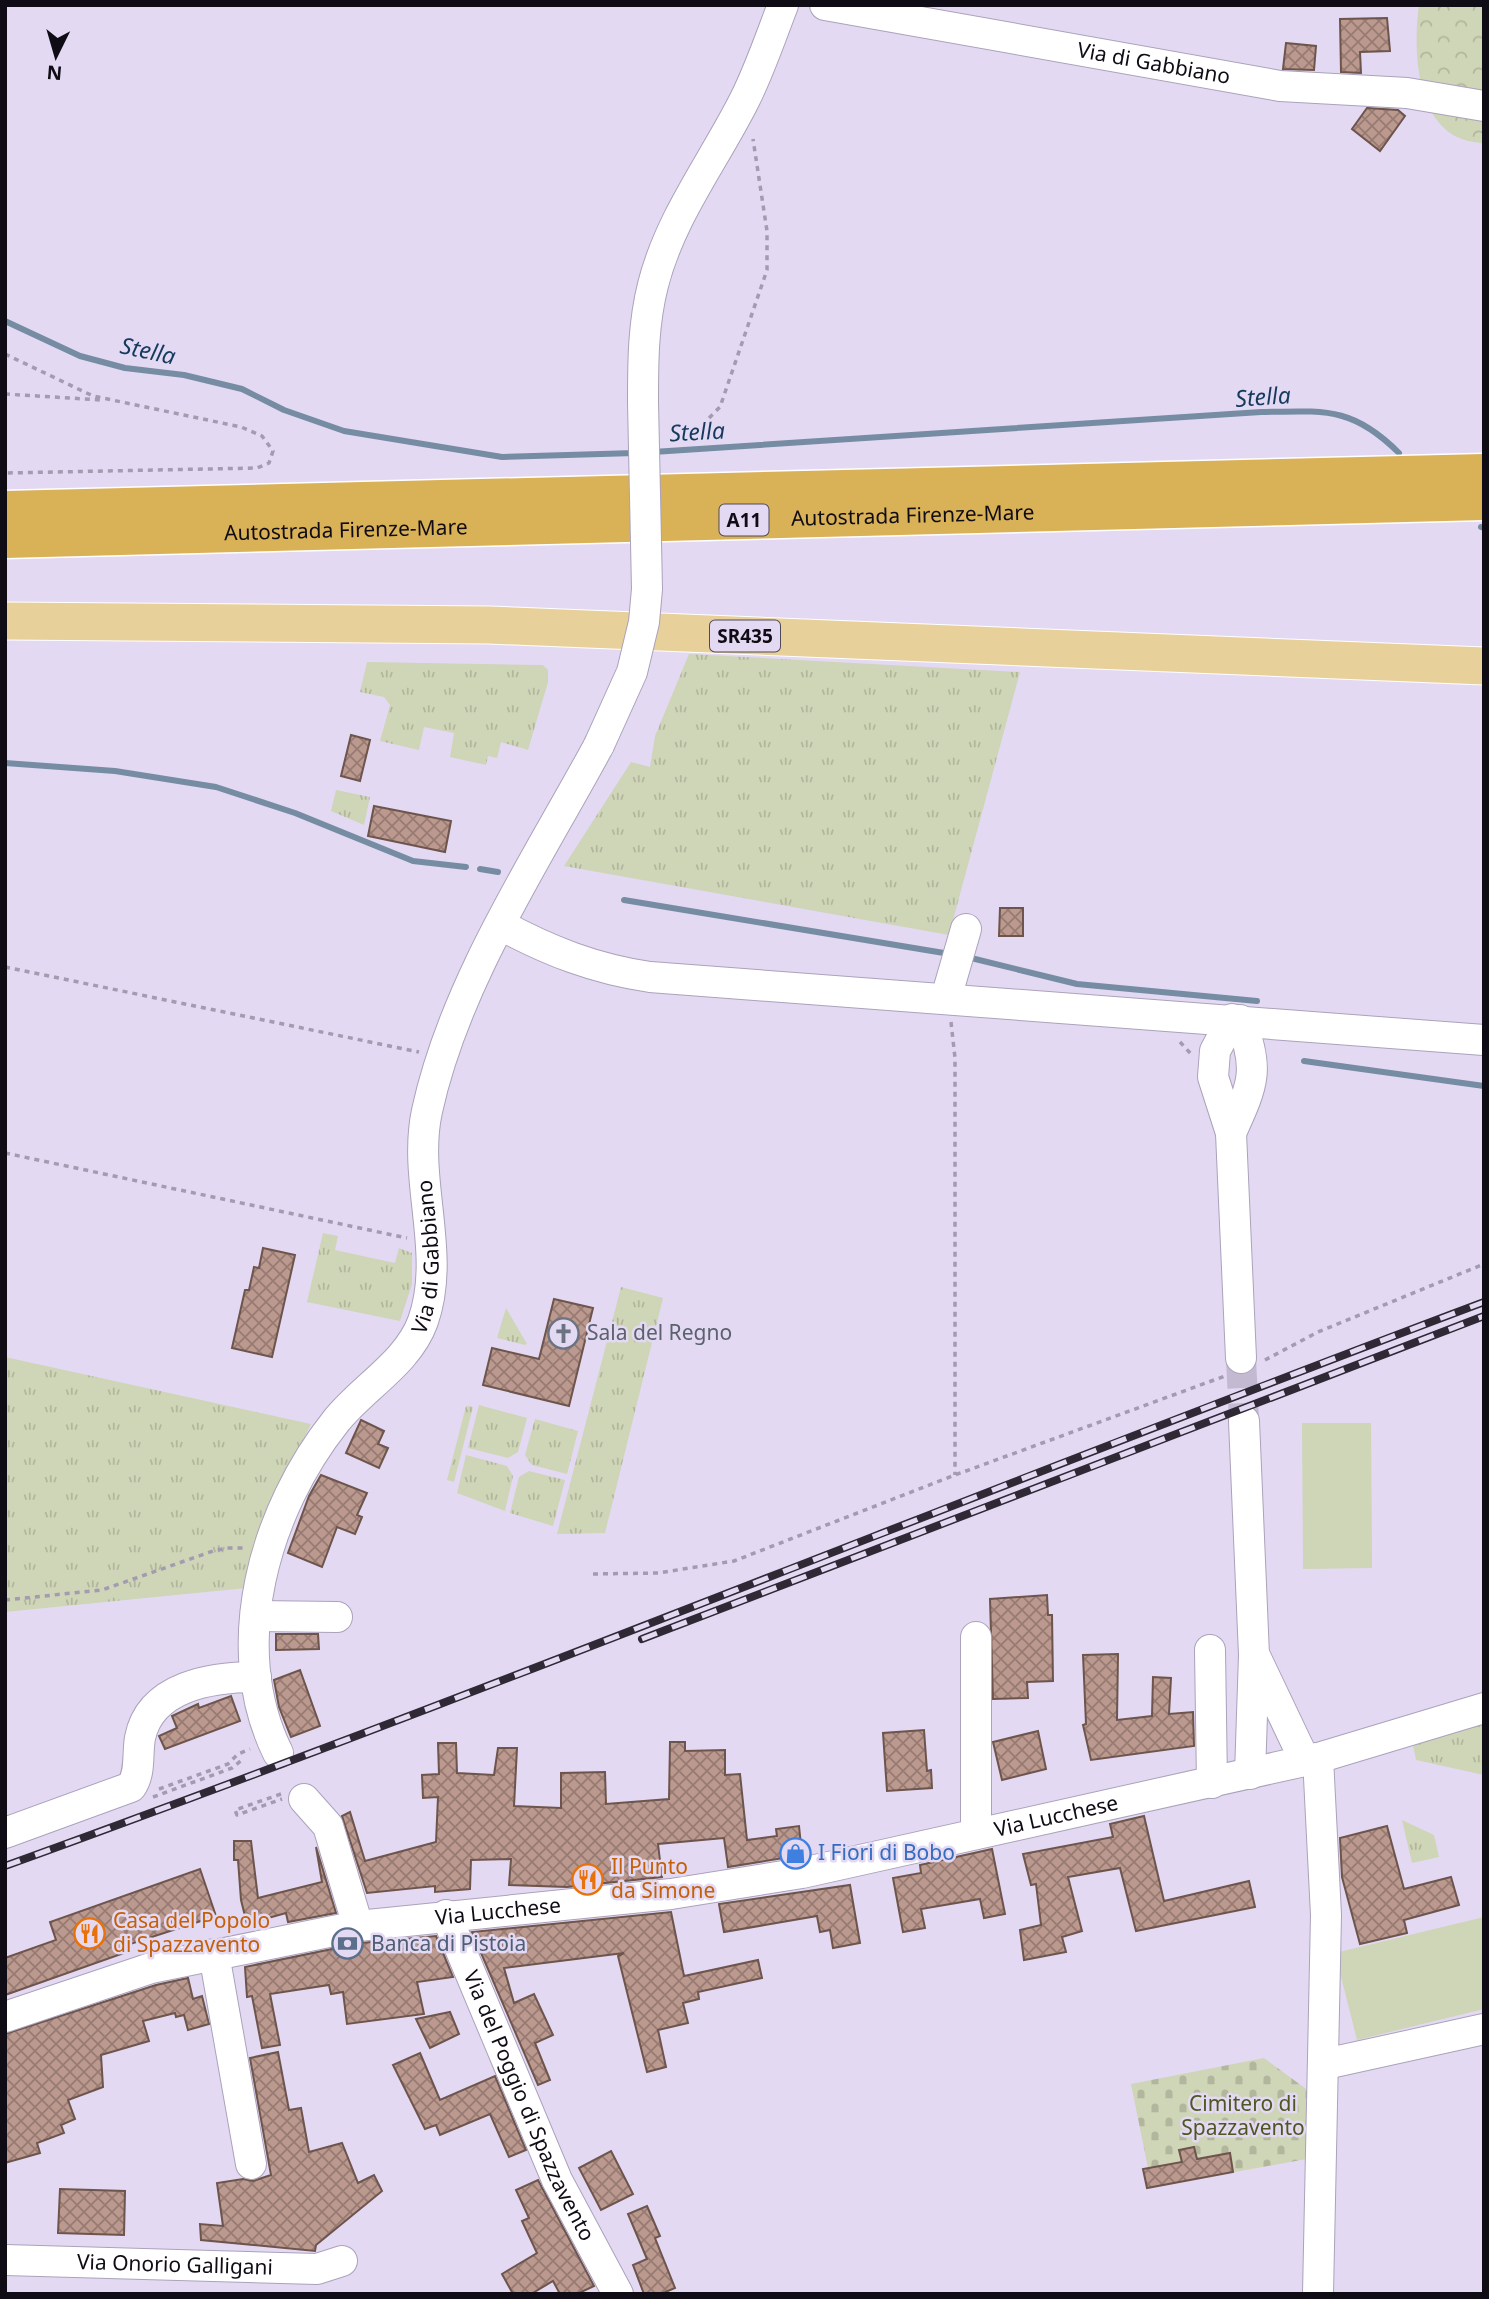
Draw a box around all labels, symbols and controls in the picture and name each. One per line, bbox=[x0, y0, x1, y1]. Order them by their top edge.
north arrow bbox=[21, 21, 91, 91]
street label: Via di Gabbiano bbox=[1075, 35, 1233, 90]
text: N bbox=[46, 59, 63, 87]
water label: Stella bbox=[118, 329, 179, 371]
water label: Stella bbox=[1234, 378, 1292, 414]
water label: Stella bbox=[668, 414, 726, 448]
street label: Autostrada Firenze-Mare bbox=[791, 498, 1035, 532]
road number: A11 bbox=[720, 505, 768, 536]
street label: Autostrada Firenze-Mare bbox=[224, 512, 468, 546]
road number: SR435 bbox=[710, 621, 780, 652]
street label: Via di Gabbiano bbox=[404, 1179, 445, 1338]
church icon: Sala del Regno bbox=[547, 1316, 581, 1350]
place label: Sala del Regno bbox=[587, 1318, 732, 1346]
street label: Via Lucchese bbox=[991, 1788, 1121, 1843]
shop icon: I Fiori di Bobo bbox=[778, 1836, 812, 1870]
place label: I Fiori di Bobo bbox=[818, 1838, 955, 1866]
place label: Il Punto da Simone bbox=[611, 1852, 715, 1904]
restaurant icon: Il Punto da Simone bbox=[571, 1862, 605, 1896]
street label: Via Lucchese bbox=[434, 1890, 562, 1931]
place label: Casa del Popolo di Spazzavento bbox=[113, 1906, 270, 1958]
restaurant icon: Casa del Popolo di Spazzavento bbox=[73, 1916, 107, 1950]
bank icon: Banca di Pistoia bbox=[331, 1927, 365, 1961]
place label: Banca di Pistoia bbox=[371, 1929, 526, 1957]
street label: Via del Poggio di Spazzavento bbox=[458, 1966, 602, 2245]
park label: Cimitero di Spazzavento bbox=[1181, 2089, 1305, 2141]
street label: Via Onorio Galligani bbox=[77, 2247, 273, 2281]

